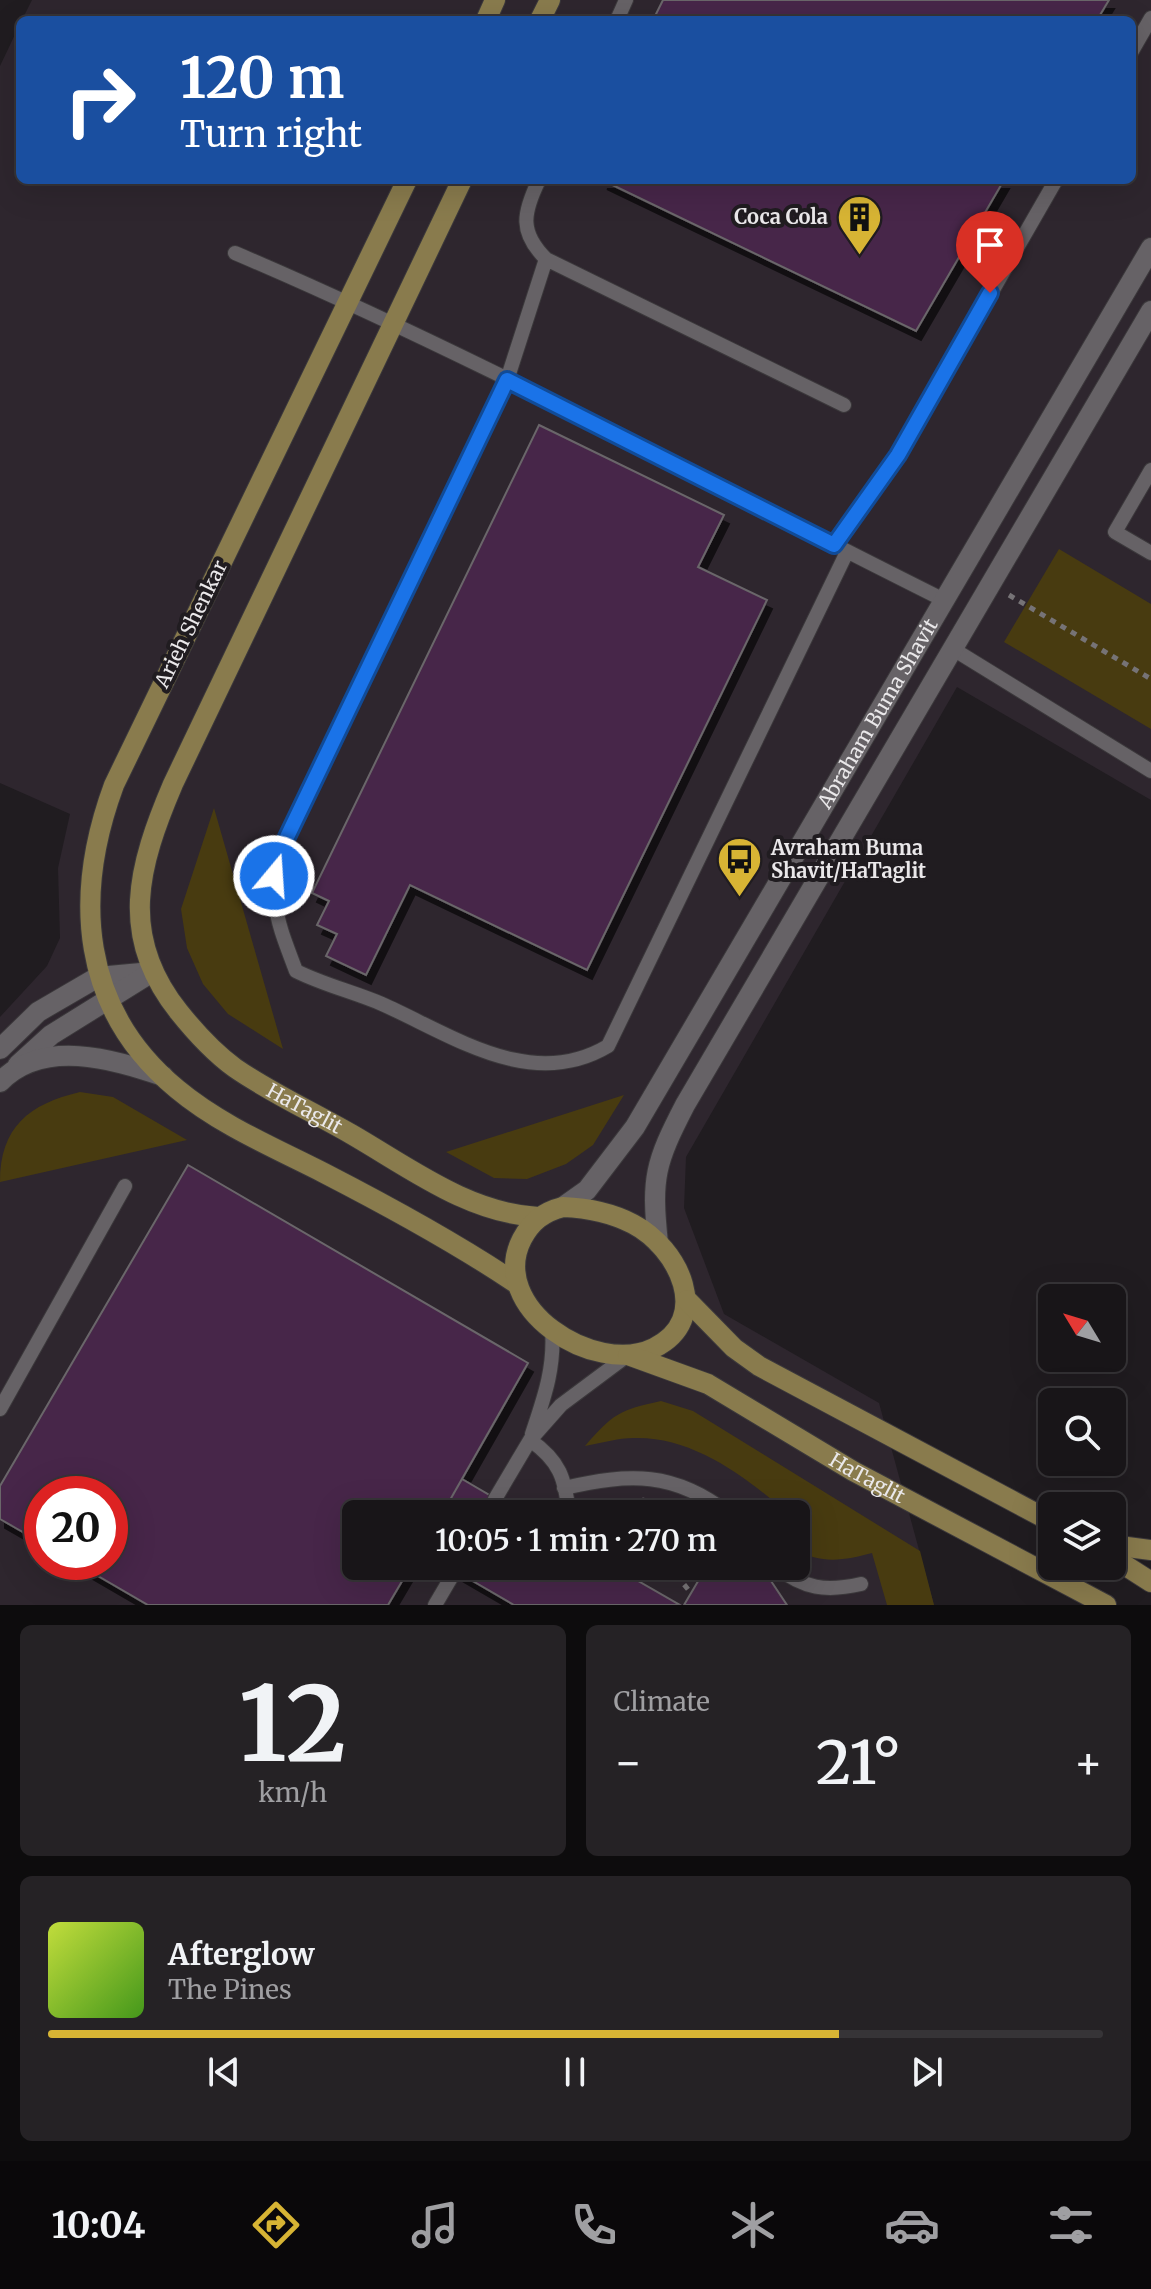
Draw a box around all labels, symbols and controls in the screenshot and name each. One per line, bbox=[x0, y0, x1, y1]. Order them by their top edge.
text: 120 m bbox=[180, 43, 344, 113]
icon: right bbox=[48, 48, 152, 152]
text: Turn right bbox=[180, 112, 362, 157]
building icon: Coca Cola bbox=[835, 193, 883, 256]
place label: Coca Cola bbox=[734, 204, 828, 229]
pin bbox=[956, 211, 1024, 293]
icon: arrive bbox=[968, 223, 1012, 267]
street label: Arieh Shenkar bbox=[148, 556, 232, 693]
street label: Abraham Buma Shavit bbox=[811, 614, 943, 814]
position arrow bbox=[232, 834, 316, 918]
bus stop icon: Avraham Buma Shavit/HaTaglit bbox=[716, 835, 764, 898]
place label: Avraham Buma Shavit/HaTaglit bbox=[770, 835, 926, 883]
street label: HaTaglit bbox=[262, 1077, 347, 1139]
north arrow bbox=[1038, 1284, 1126, 1372]
map controls bbox=[1038, 1284, 1126, 1580]
button: search bbox=[1038, 1388, 1126, 1476]
street label: HaTaglit bbox=[825, 1447, 910, 1508]
speed limit sign: 20 bbox=[24, 1476, 128, 1580]
button: layers bbox=[1038, 1492, 1126, 1580]
text: 10:05 · 1 min · 270 m bbox=[435, 1521, 717, 1559]
text: 12 bbox=[238, 1659, 347, 1789]
text: Climate bbox=[614, 1685, 710, 1718]
text: 21° bbox=[816, 1725, 901, 1800]
text: − bbox=[614, 1735, 643, 1790]
text: + bbox=[1074, 1735, 1103, 1790]
text: km/h bbox=[258, 1776, 327, 1809]
text: Afterglow bbox=[168, 1935, 315, 1973]
text: The Pines bbox=[168, 1973, 292, 2006]
icon: previous bbox=[202, 2050, 246, 2094]
icon: pause bbox=[553, 2050, 597, 2094]
icon: next bbox=[905, 2050, 949, 2094]
icon: directions bbox=[248, 2197, 304, 2253]
icon: music bbox=[407, 2197, 463, 2253]
icon: phone bbox=[566, 2197, 622, 2253]
icon: climate bbox=[725, 2197, 781, 2253]
icon: car bbox=[884, 2197, 940, 2253]
icon: filters bbox=[1043, 2197, 1099, 2253]
text: 10:04 bbox=[52, 2203, 145, 2248]

